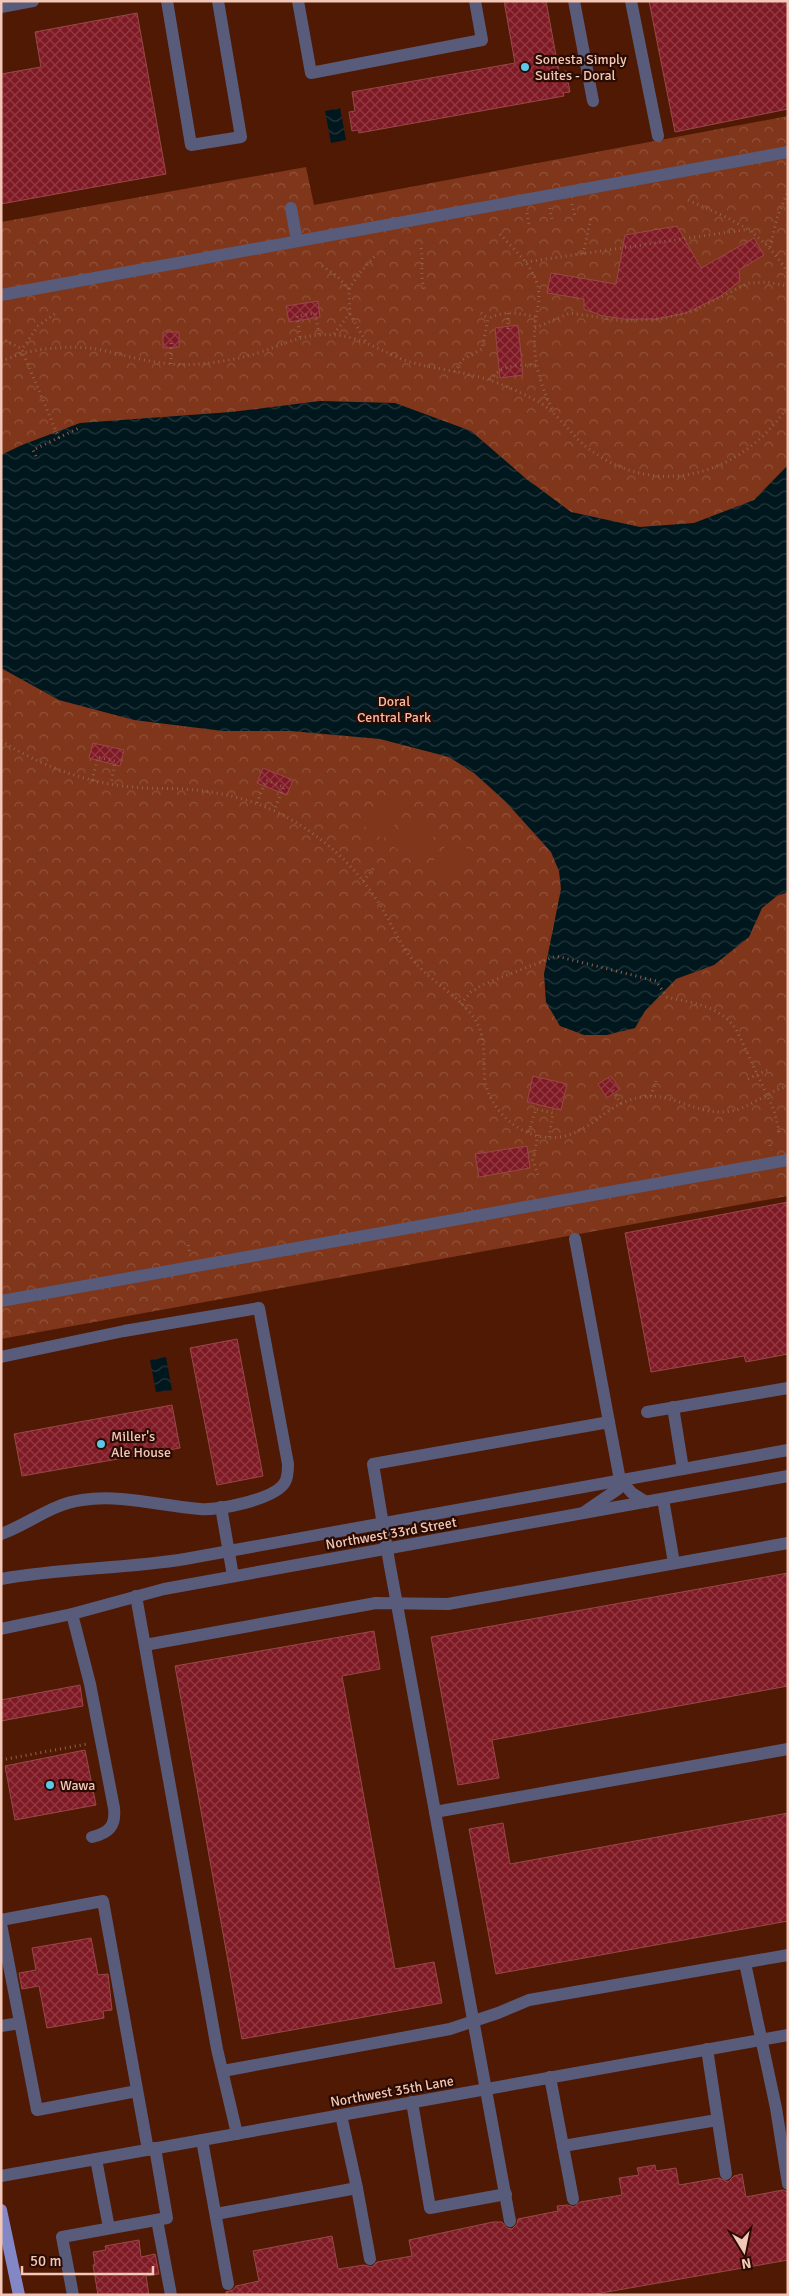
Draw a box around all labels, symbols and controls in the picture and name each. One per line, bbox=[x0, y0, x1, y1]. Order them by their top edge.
place label: Sonesta Simply Suites - Doral bbox=[535, 51, 627, 84]
marker: Sonesta Simply Suites - Doral bbox=[519, 61, 531, 73]
park label: Doral Central Park bbox=[357, 693, 431, 726]
place label: Miller's Ale House bbox=[111, 1428, 171, 1461]
marker: Miller's Ale House bbox=[95, 1438, 107, 1450]
street label: Northwest 33rd Street bbox=[324, 1514, 458, 1553]
place label: Wawa bbox=[60, 1777, 95, 1794]
marker: Wawa bbox=[44, 1779, 56, 1791]
street label: Northwest 35th Lane bbox=[329, 2072, 455, 2111]
north arrow bbox=[719, 2226, 769, 2276]
scale bar bbox=[22, 2244, 154, 2276]
text: 50 m bbox=[30, 2252, 61, 2270]
text: N bbox=[740, 2254, 752, 2273]

